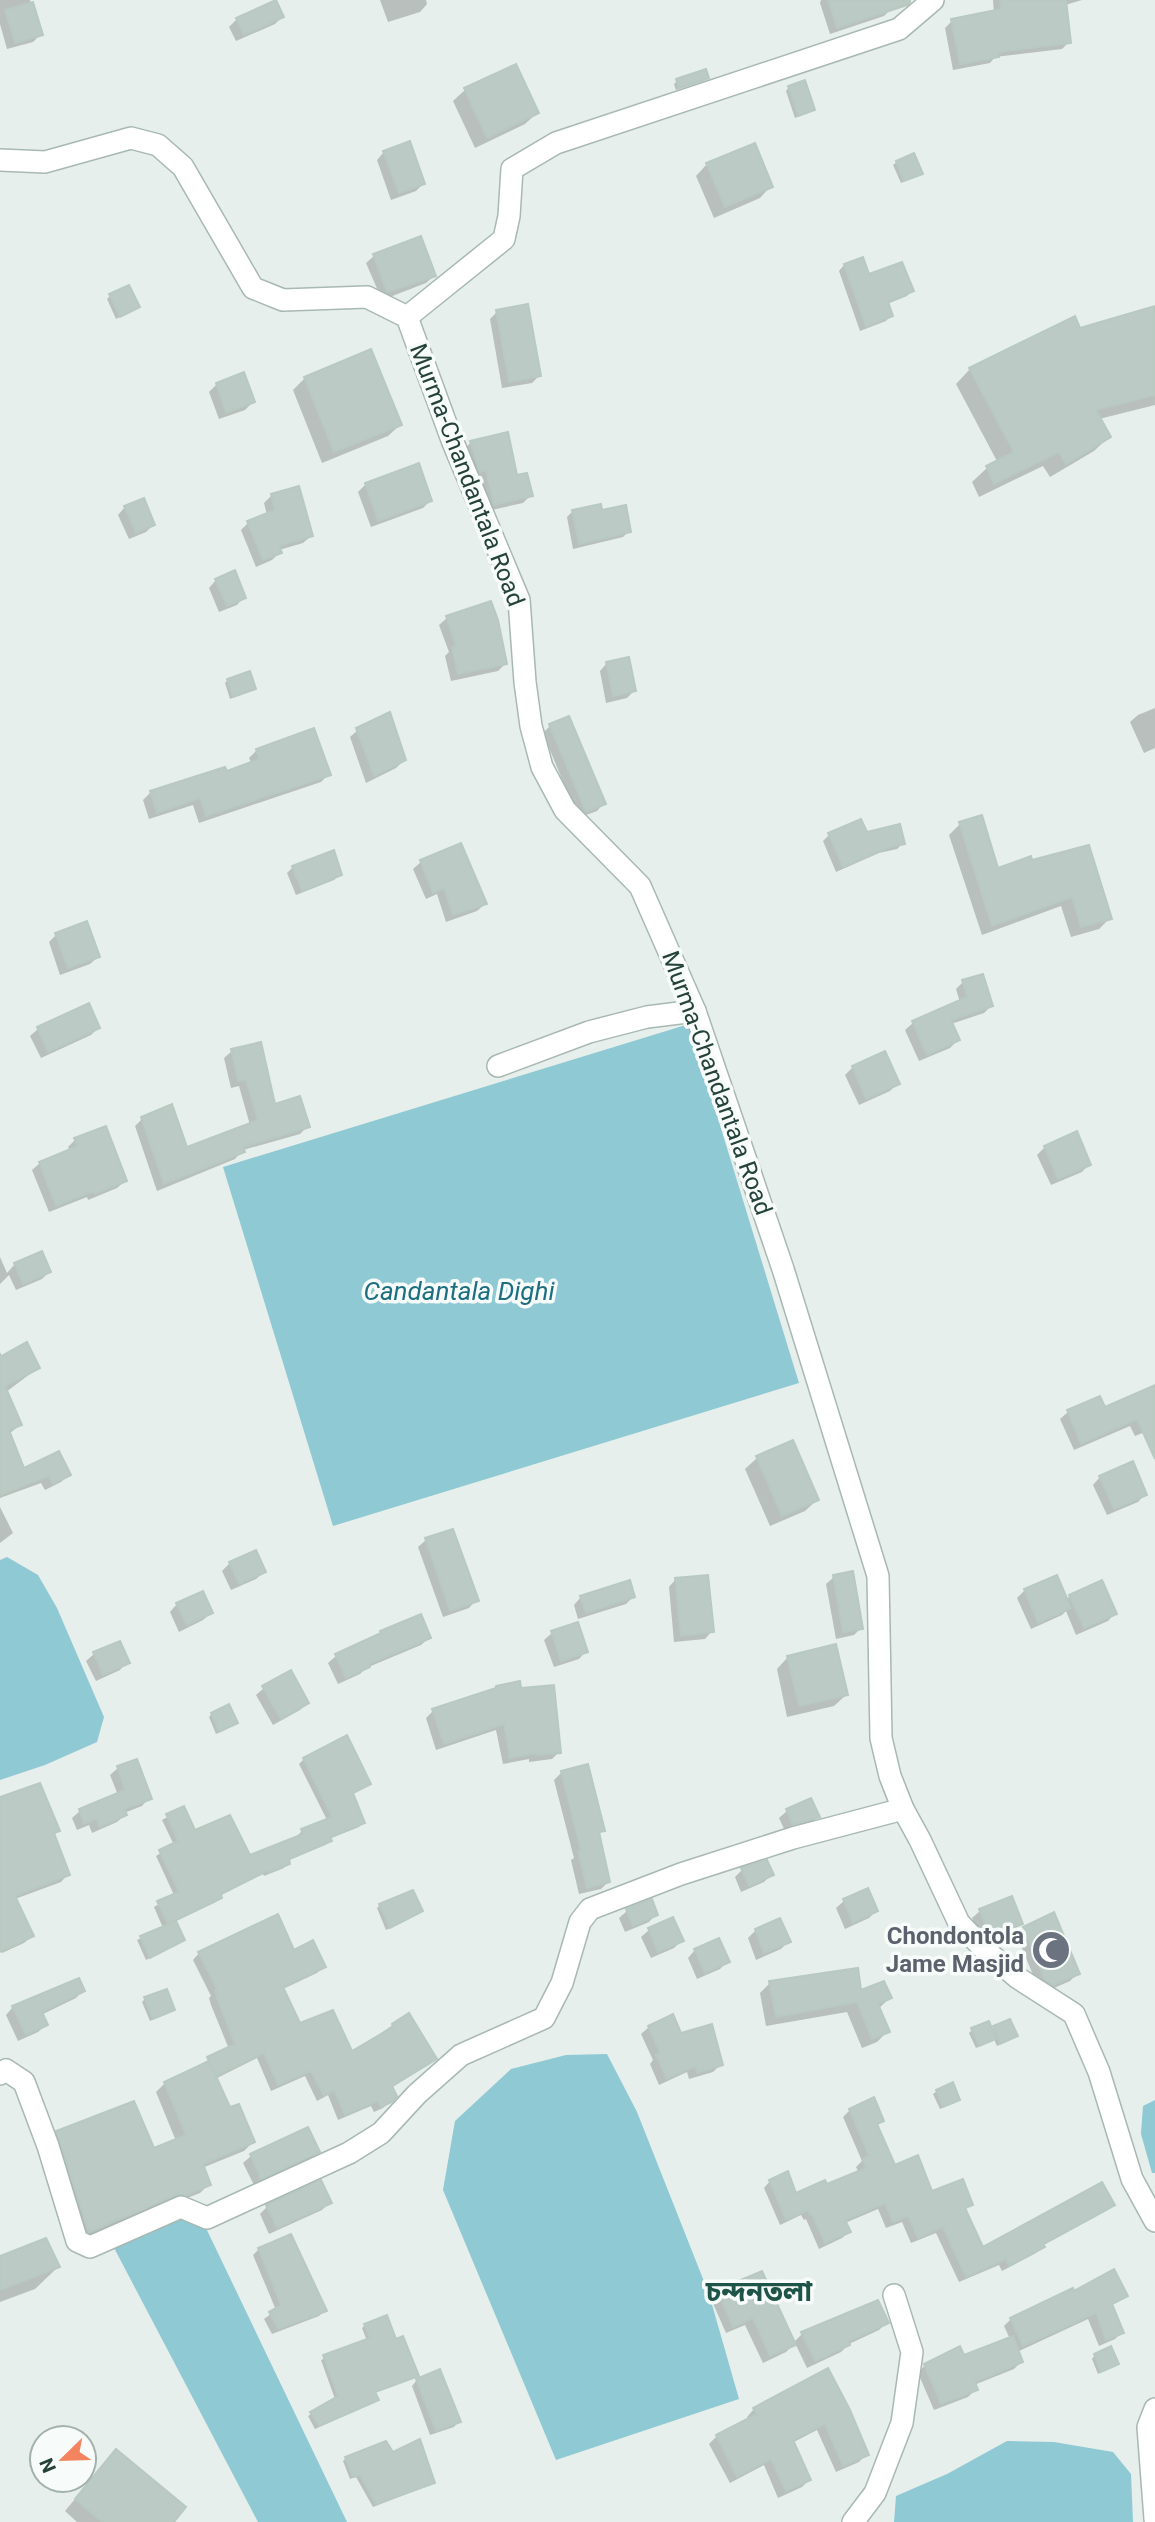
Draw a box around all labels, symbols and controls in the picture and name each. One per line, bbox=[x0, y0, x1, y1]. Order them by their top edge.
street label: Murma-Chandantala Road bbox=[404, 340, 530, 610]
street label: Murma-Chandantala Road bbox=[656, 947, 778, 1219]
water label: Candantala Dighi bbox=[363, 1276, 555, 1306]
place label: Chondontola Jame Masjid bbox=[886, 1922, 1024, 1978]
mosque icon: Chondontola Jame Masjid bbox=[1030, 1929, 1072, 1971]
district label: চন্দনতলা bbox=[705, 2275, 813, 2308]
north arrow bbox=[28, 2424, 98, 2494]
text: N bbox=[35, 2455, 61, 2476]

